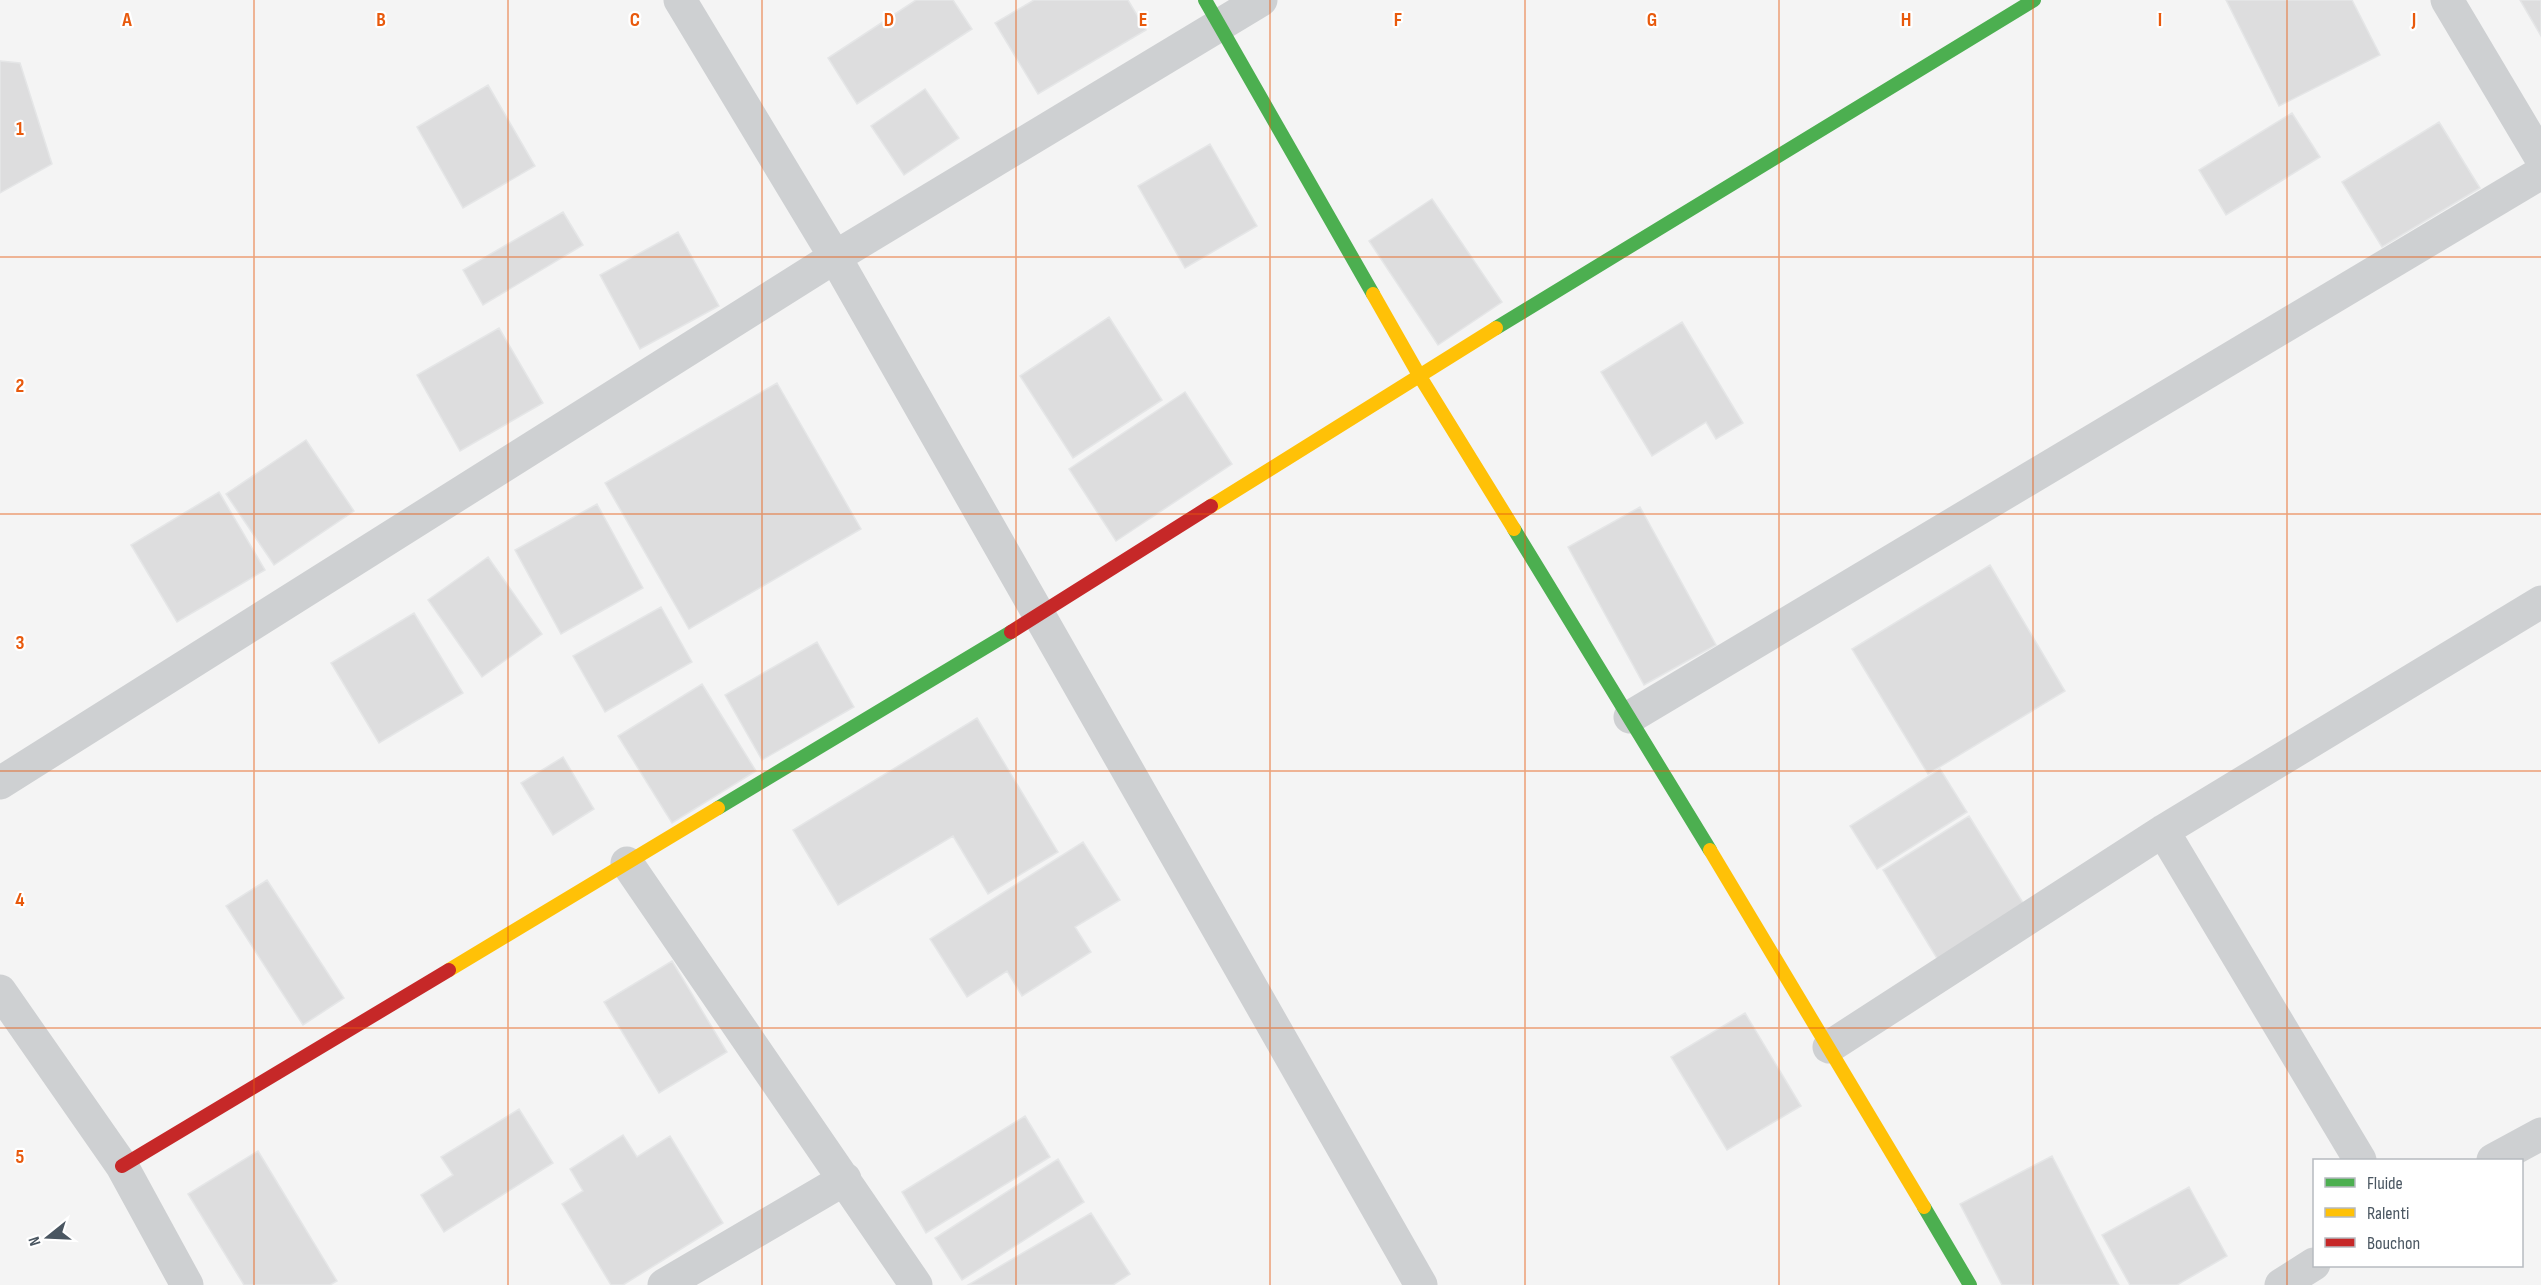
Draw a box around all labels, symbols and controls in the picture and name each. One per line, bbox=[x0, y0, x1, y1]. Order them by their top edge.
text: A bbox=[121, 8, 132, 32]
text: B bbox=[376, 8, 386, 32]
text: C bbox=[630, 8, 640, 32]
text: D bbox=[884, 8, 894, 32]
text: E bbox=[1139, 8, 1147, 32]
text: F bbox=[1394, 8, 1402, 32]
text: G bbox=[1647, 8, 1657, 32]
text: H bbox=[1901, 8, 1911, 32]
text: I bbox=[2158, 8, 2162, 32]
text: J bbox=[2411, 8, 2416, 32]
text: 1 bbox=[16, 117, 24, 141]
text: 2 bbox=[16, 374, 24, 398]
text: 3 bbox=[16, 631, 25, 655]
text: 4 bbox=[15, 888, 25, 912]
text: 5 bbox=[16, 1145, 25, 1169]
legend bbox=[2313, 1159, 2523, 1267]
text: Fluide bbox=[2367, 1173, 2403, 1194]
text: Ralenti bbox=[2367, 1203, 2409, 1224]
north arrow bbox=[18, 1207, 78, 1267]
text: Bouchon bbox=[2367, 1233, 2420, 1254]
text: N bbox=[25, 1234, 46, 1248]

